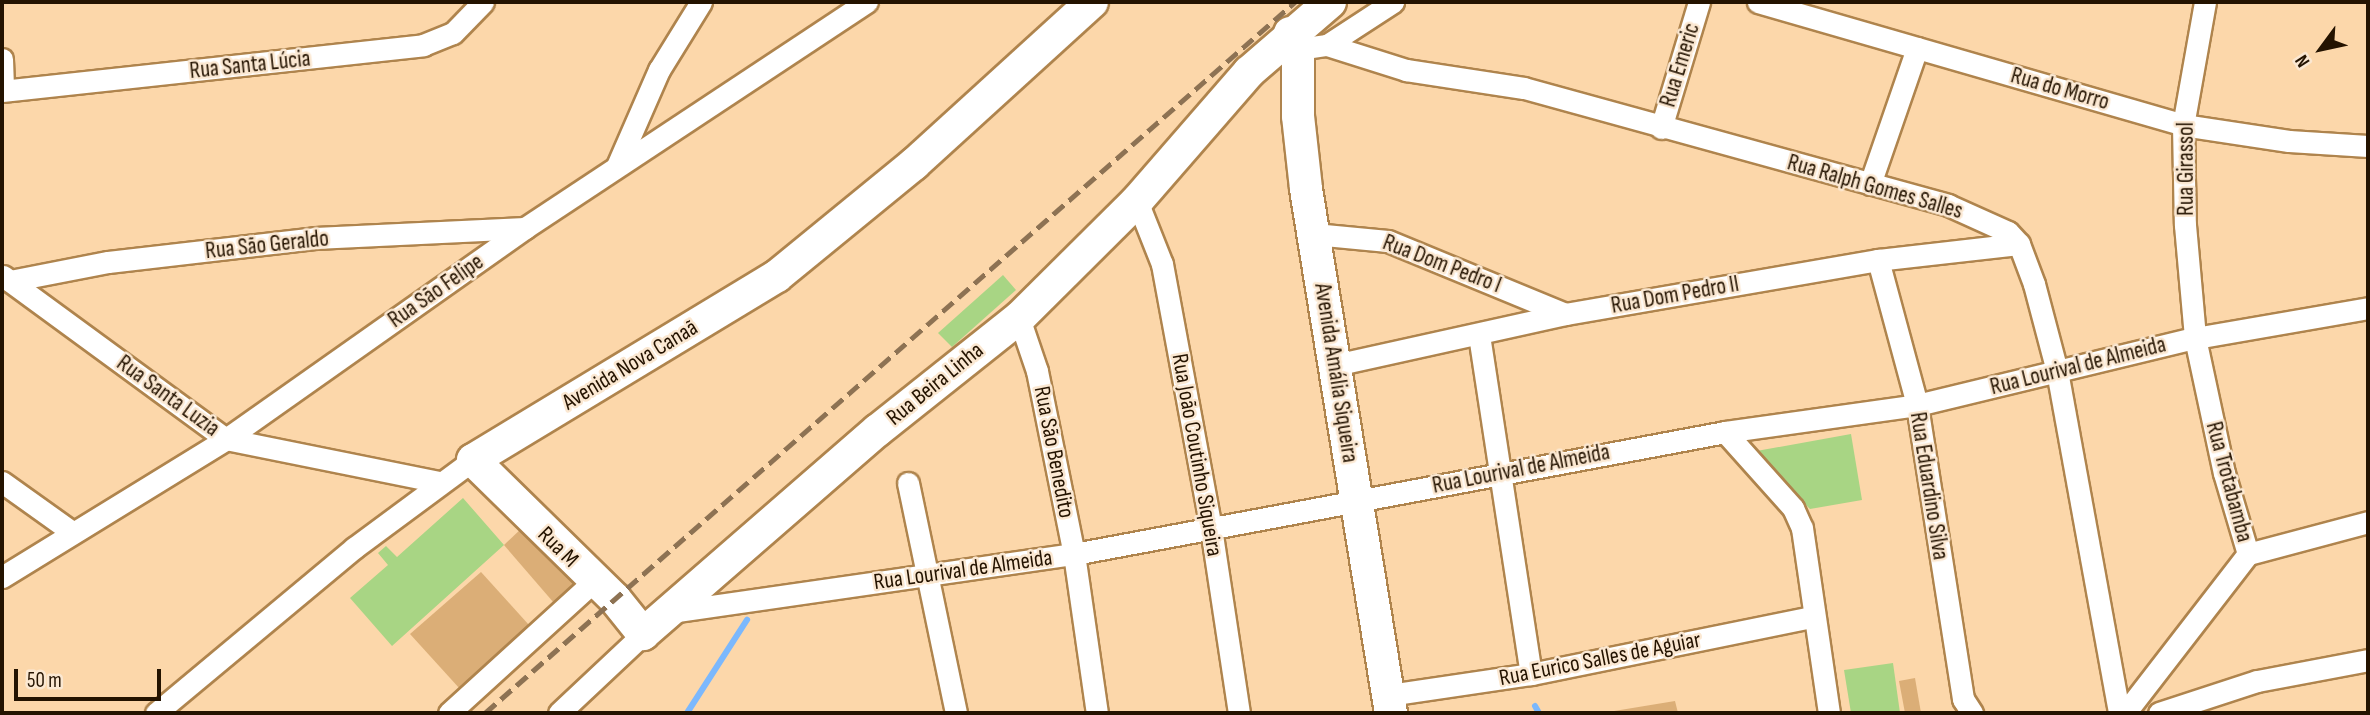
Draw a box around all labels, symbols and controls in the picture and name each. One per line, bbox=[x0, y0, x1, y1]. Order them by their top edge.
north arrow bbox=[2286, 14, 2356, 84]
street label: Rua Emeric bbox=[1654, 20, 1706, 110]
street label: Rua Santa Lúcia bbox=[188, 45, 312, 85]
text: N bbox=[2291, 50, 2315, 71]
street label: Rua do Morro bbox=[2008, 62, 2112, 116]
street label: Rua Girassol bbox=[2172, 122, 2200, 216]
street label: Rua Ralph Gomes Salles bbox=[1784, 149, 1966, 225]
street label: Rua São Geraldo bbox=[204, 225, 330, 265]
street label: Rua Dom Pedro I bbox=[1379, 229, 1505, 299]
street label: Rua São Felipe bbox=[383, 248, 489, 334]
street label: Rua Dom Pedro II bbox=[1609, 270, 1741, 320]
street label: Avenida Amália Siqueira bbox=[1308, 281, 1364, 465]
street label: Avenida Nova Canaã bbox=[557, 314, 703, 416]
street label: Rua Lourival de Almeida bbox=[1987, 331, 2169, 401]
street label: Rua Beira Linha bbox=[881, 337, 989, 431]
street label: Rua Santa Luzia bbox=[111, 349, 225, 443]
street label: Rua João Coutinho Siqueira bbox=[1166, 352, 1228, 558]
street label: Rua São Benedito bbox=[1028, 384, 1080, 520]
street label: Rua Eduardino Silva bbox=[1904, 410, 1954, 562]
street label: Rua Trotabamba bbox=[2200, 419, 2258, 545]
street label: Rua Lourival de Almeida bbox=[1430, 438, 1612, 500]
street label: Rua M bbox=[532, 521, 584, 573]
street label: Rua Lourival de Almeida bbox=[872, 544, 1054, 596]
street label: Rua Eurico Salles de Aguiar bbox=[1497, 626, 1703, 692]
scale bar bbox=[18, 656, 164, 700]
text: 50 m bbox=[27, 668, 62, 693]

